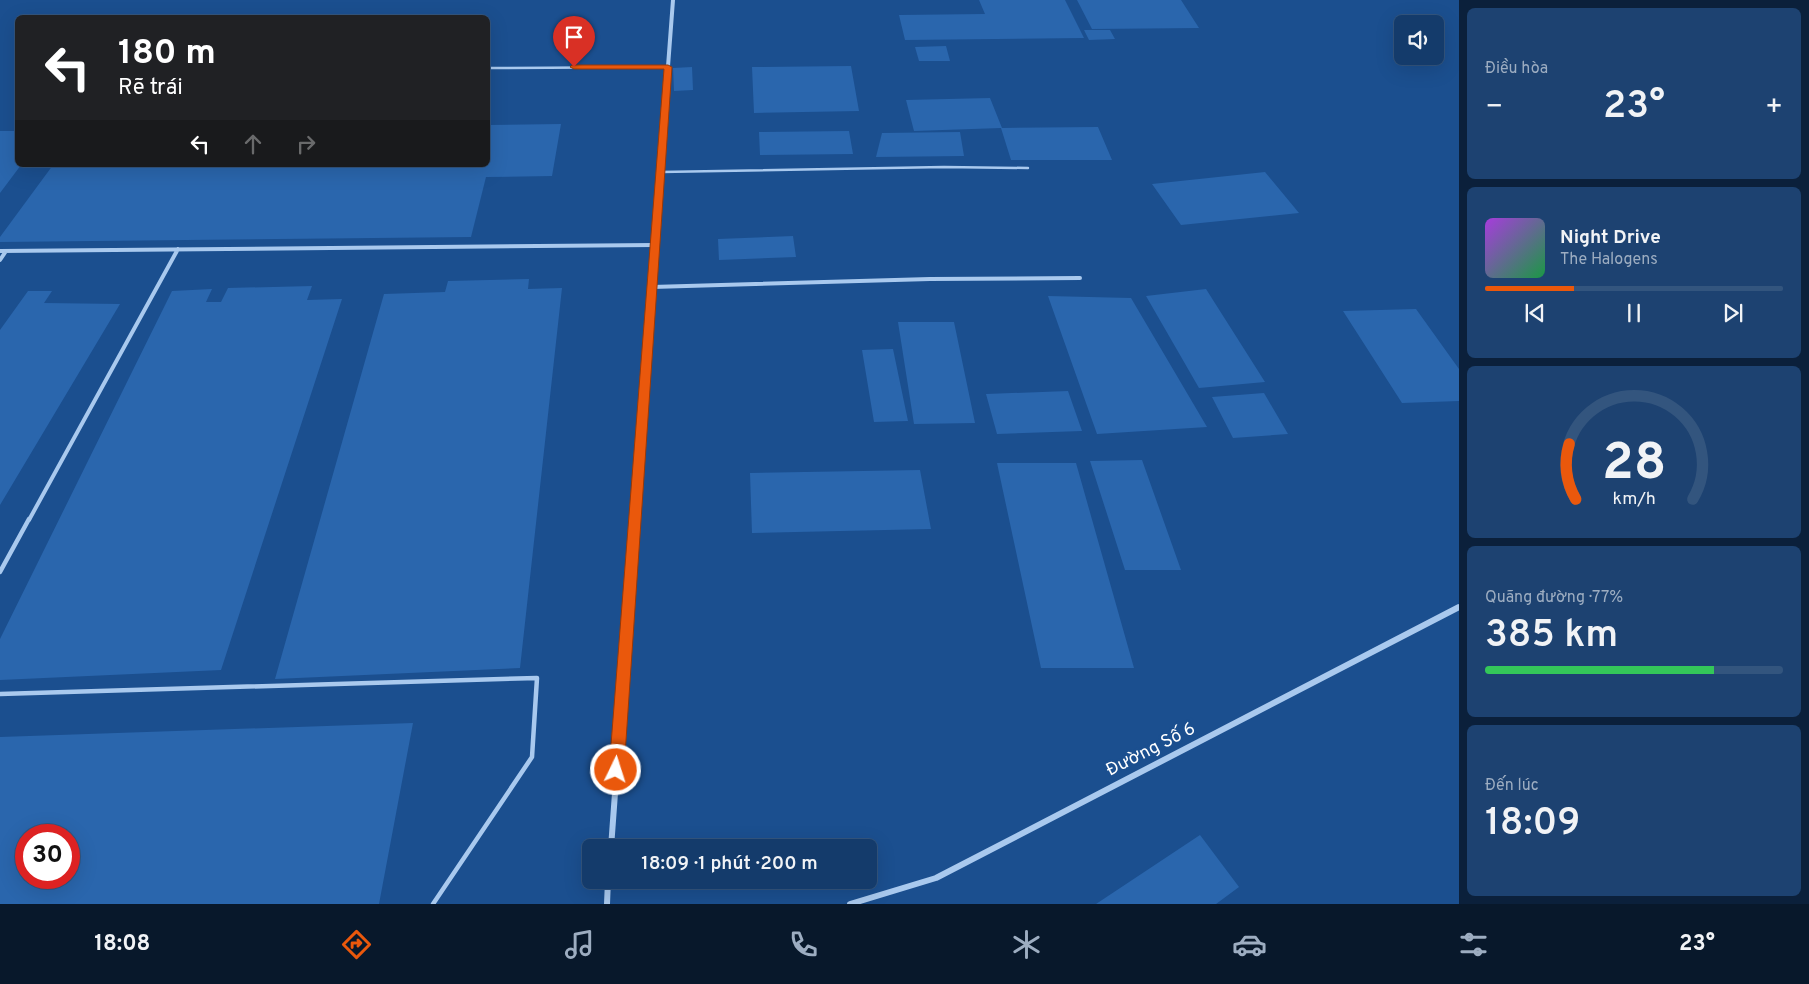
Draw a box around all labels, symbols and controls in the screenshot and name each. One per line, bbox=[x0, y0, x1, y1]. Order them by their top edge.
map controls bbox=[1394, 15, 1444, 65]
button: sound bbox=[1394, 15, 1444, 65]
pin bbox=[553, 16, 595, 67]
icon: arrive bbox=[560, 23, 588, 51]
text: 180 m bbox=[118, 32, 216, 76]
icon: left bbox=[35, 35, 100, 100]
text: Điều hòa bbox=[1485, 59, 1548, 79]
text: Rẽ trái bbox=[118, 75, 183, 102]
text: 23° bbox=[1603, 83, 1665, 132]
text: − bbox=[1485, 90, 1503, 126]
text: + bbox=[1765, 90, 1783, 126]
icon: left bbox=[186, 130, 214, 158]
icon: ahead bbox=[239, 130, 267, 158]
icon: right bbox=[292, 130, 320, 158]
text: Night Drive bbox=[1560, 226, 1661, 250]
text: The Halogens bbox=[1560, 250, 1658, 270]
icon: previous bbox=[1521, 299, 1549, 327]
icon: pause bbox=[1620, 299, 1648, 327]
icon: next bbox=[1719, 299, 1747, 327]
text: 28 bbox=[1602, 432, 1666, 498]
text: km/h bbox=[1612, 488, 1656, 511]
text: Quãng đường · 77% bbox=[1485, 588, 1623, 608]
text: 385 km bbox=[1485, 612, 1618, 661]
street label: Đường Số 6 bbox=[1102, 717, 1200, 782]
position arrow bbox=[589, 743, 641, 795]
text: Đến lúc bbox=[1485, 776, 1539, 796]
text: 18:09 bbox=[1485, 800, 1580, 849]
speed limit sign: 30 bbox=[15, 824, 80, 889]
text: 18:09 · 1 phút · 200 m bbox=[641, 852, 818, 876]
icon: directions bbox=[339, 927, 374, 962]
icon: music bbox=[562, 927, 597, 962]
icon: phone bbox=[786, 927, 821, 962]
icon: climate bbox=[1009, 927, 1044, 962]
icon: car bbox=[1232, 927, 1267, 962]
icon: filters bbox=[1456, 927, 1491, 962]
text: 18:08 bbox=[94, 931, 150, 958]
text: 23° bbox=[1679, 931, 1715, 958]

